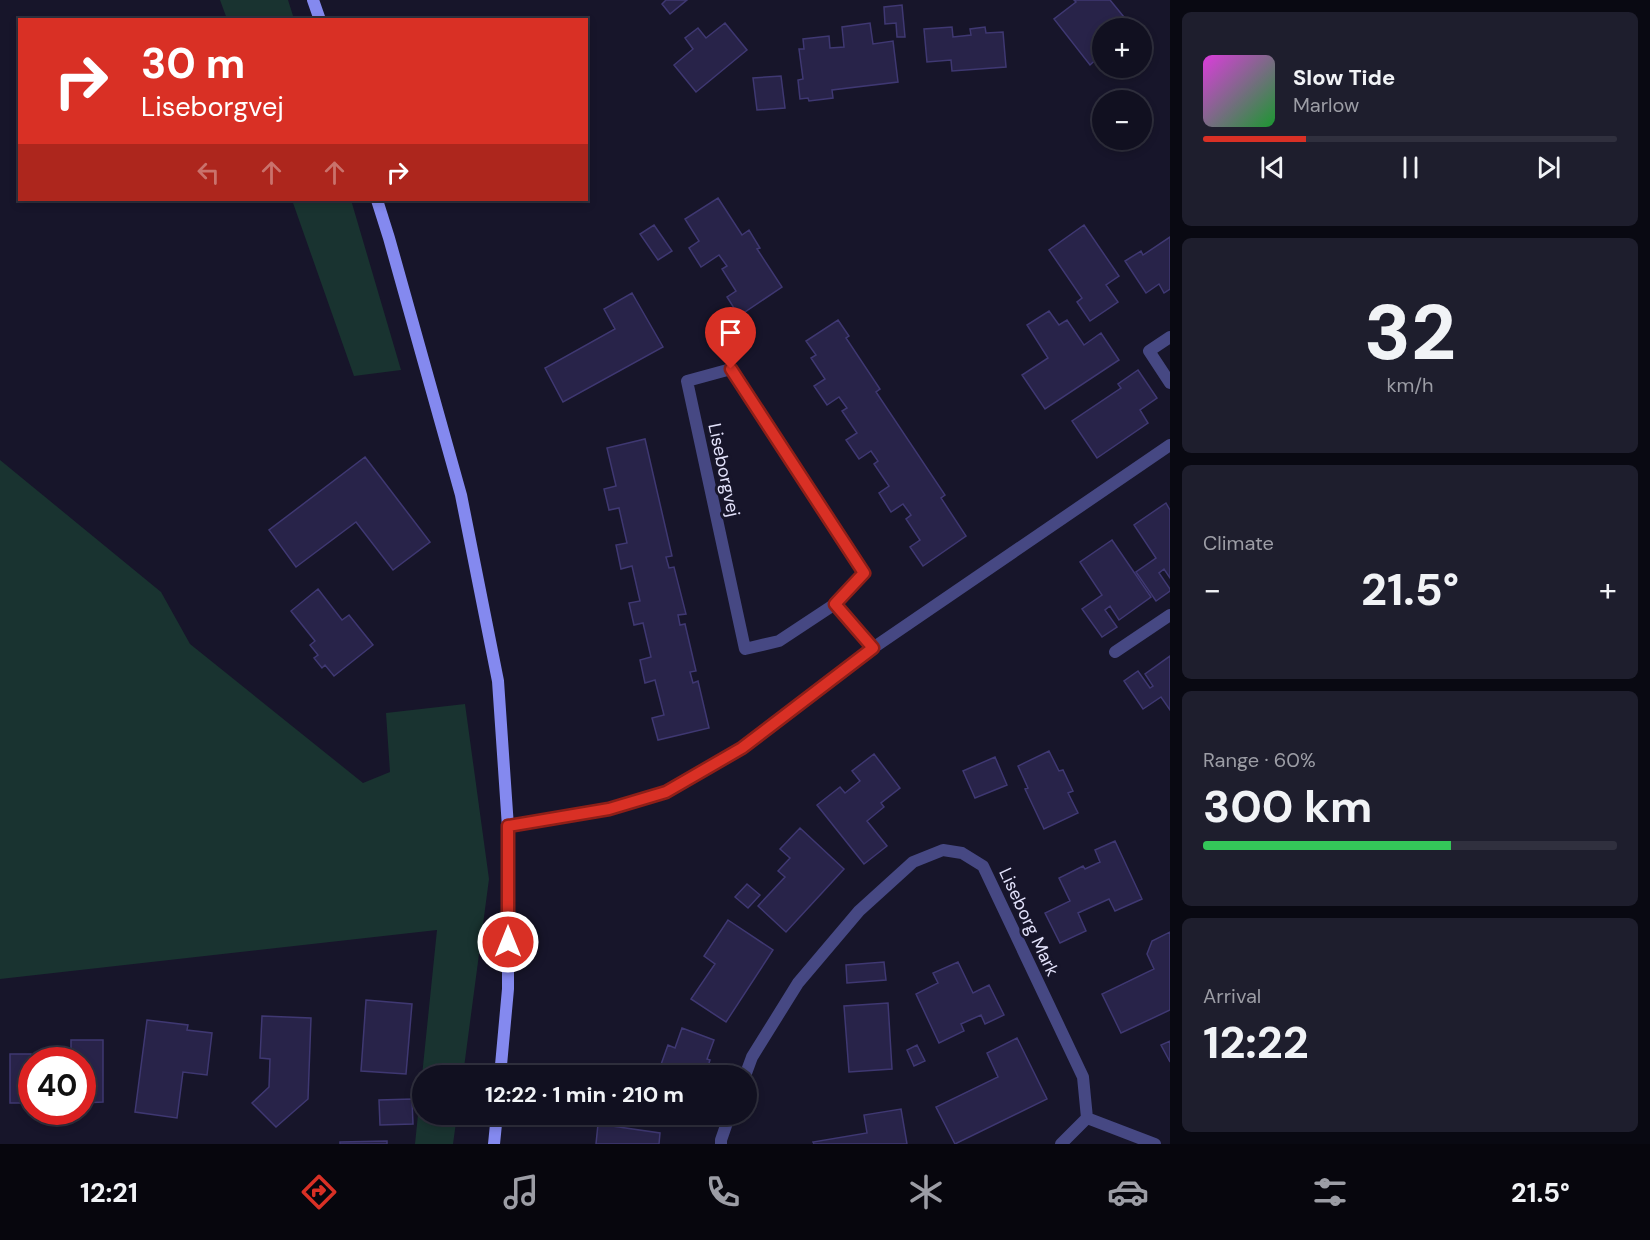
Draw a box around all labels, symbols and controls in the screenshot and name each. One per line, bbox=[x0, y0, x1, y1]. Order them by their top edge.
map controls bbox=[1092, 18, 1152, 150]
button: + bbox=[1092, 18, 1152, 78]
text: 30 m bbox=[141, 36, 245, 91]
icon: right bbox=[42, 42, 120, 120]
text: Slow Tide bbox=[1293, 63, 1395, 92]
text: Liseborgvej bbox=[141, 89, 284, 124]
button: − bbox=[1092, 90, 1152, 150]
text: Marlow bbox=[1293, 92, 1359, 118]
icon: previous bbox=[1256, 151, 1289, 184]
icon: pause bbox=[1394, 151, 1427, 184]
icon: next bbox=[1532, 151, 1565, 184]
icon: left bbox=[192, 156, 225, 189]
icon: ahead bbox=[255, 156, 288, 189]
icon: ahead bbox=[318, 156, 351, 189]
icon: right bbox=[381, 156, 414, 189]
text: 32 bbox=[1364, 282, 1456, 383]
pin bbox=[705, 307, 756, 369]
icon: arrive bbox=[714, 316, 747, 349]
text: km/h bbox=[1386, 372, 1434, 398]
street label: Liseborgvej bbox=[702, 421, 746, 519]
text: Climate bbox=[1203, 530, 1274, 556]
text: 21.5° bbox=[1361, 560, 1459, 619]
text: − bbox=[1203, 568, 1221, 611]
text: + bbox=[1599, 568, 1617, 611]
text: Range · 60% bbox=[1203, 747, 1316, 773]
text: 300 km bbox=[1203, 777, 1372, 836]
street label: Liseborg Mark bbox=[993, 864, 1065, 980]
position arrow bbox=[476, 910, 540, 974]
text: Arrival bbox=[1203, 983, 1261, 1009]
text: 12:22 bbox=[1203, 1013, 1309, 1072]
speed limit sign: 40 bbox=[18, 1047, 96, 1125]
text: 12:22 · 1 min · 210 m bbox=[485, 1080, 684, 1109]
icon: directions bbox=[298, 1171, 340, 1213]
icon: music bbox=[500, 1171, 542, 1213]
icon: phone bbox=[702, 1171, 744, 1213]
icon: climate bbox=[905, 1171, 947, 1213]
icon: car bbox=[1107, 1171, 1149, 1213]
icon: filters bbox=[1309, 1171, 1351, 1213]
text: 12:21 bbox=[80, 1175, 138, 1210]
text: 21.5° bbox=[1511, 1175, 1570, 1210]

